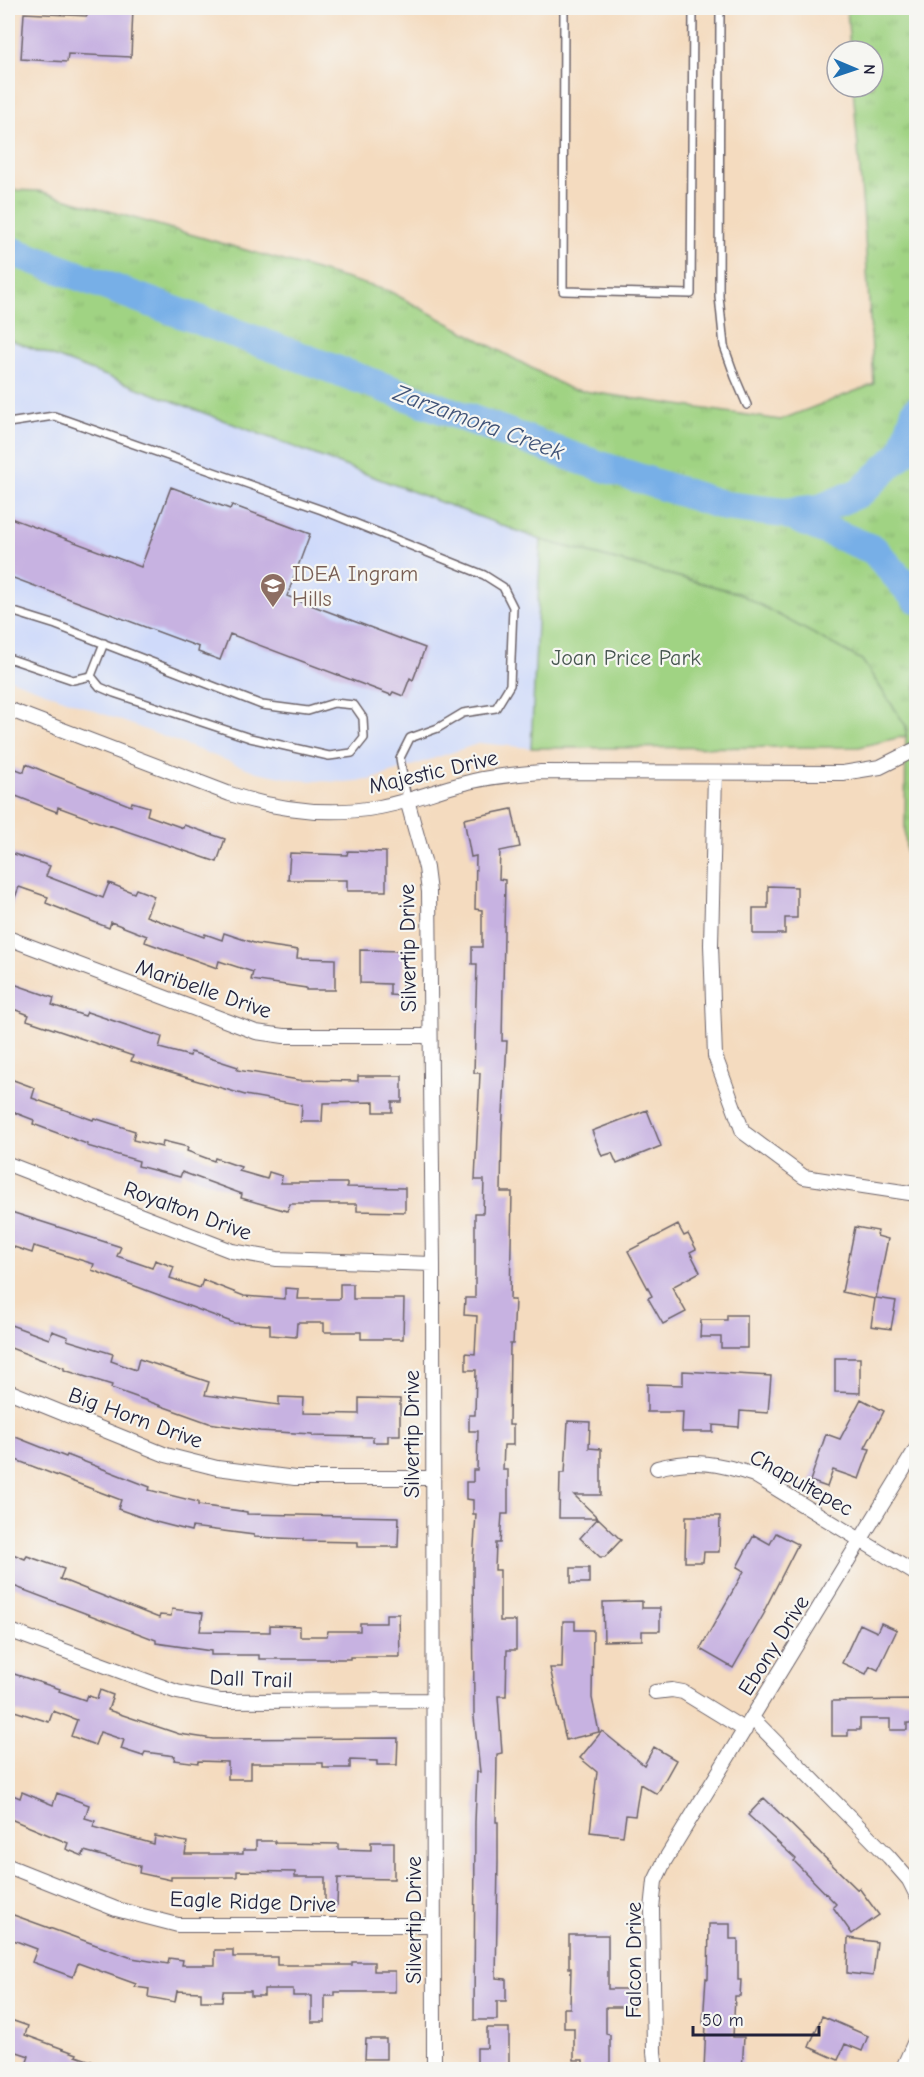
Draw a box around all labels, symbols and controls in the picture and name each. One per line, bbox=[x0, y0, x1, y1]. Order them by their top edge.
north arrow bbox=[825, 39, 885, 99]
text: N bbox=[860, 64, 878, 75]
water label: Zarzamora Creek bbox=[389, 378, 568, 466]
place label: IDEA Ingram Hills bbox=[292, 561, 418, 612]
school or university icon: IDEA Ingram Hills bbox=[258, 571, 288, 609]
park label: Joan Price Park bbox=[551, 645, 701, 671]
street label: Majestic Drive bbox=[366, 744, 500, 799]
street label: Silvertip Drive bbox=[394, 884, 422, 1012]
street label: Maribelle Drive bbox=[132, 954, 275, 1024]
street label: Royalton Drive bbox=[120, 1176, 255, 1246]
street label: Silvertip Drive bbox=[399, 1370, 425, 1498]
street label: Big Horn Drive bbox=[65, 1382, 206, 1454]
street label: Chapultepec bbox=[745, 1444, 858, 1522]
street label: Ebony Drive bbox=[733, 1591, 815, 1700]
street label: Dall Trail bbox=[209, 1665, 293, 1693]
street label: Silvertip Drive bbox=[401, 1856, 427, 1984]
street label: Eagle Ridge Drive bbox=[169, 1886, 337, 1918]
street label: Falcon Drive bbox=[621, 1902, 647, 2018]
scale bar bbox=[693, 1999, 819, 2037]
text: 50 m bbox=[702, 2010, 744, 2031]

